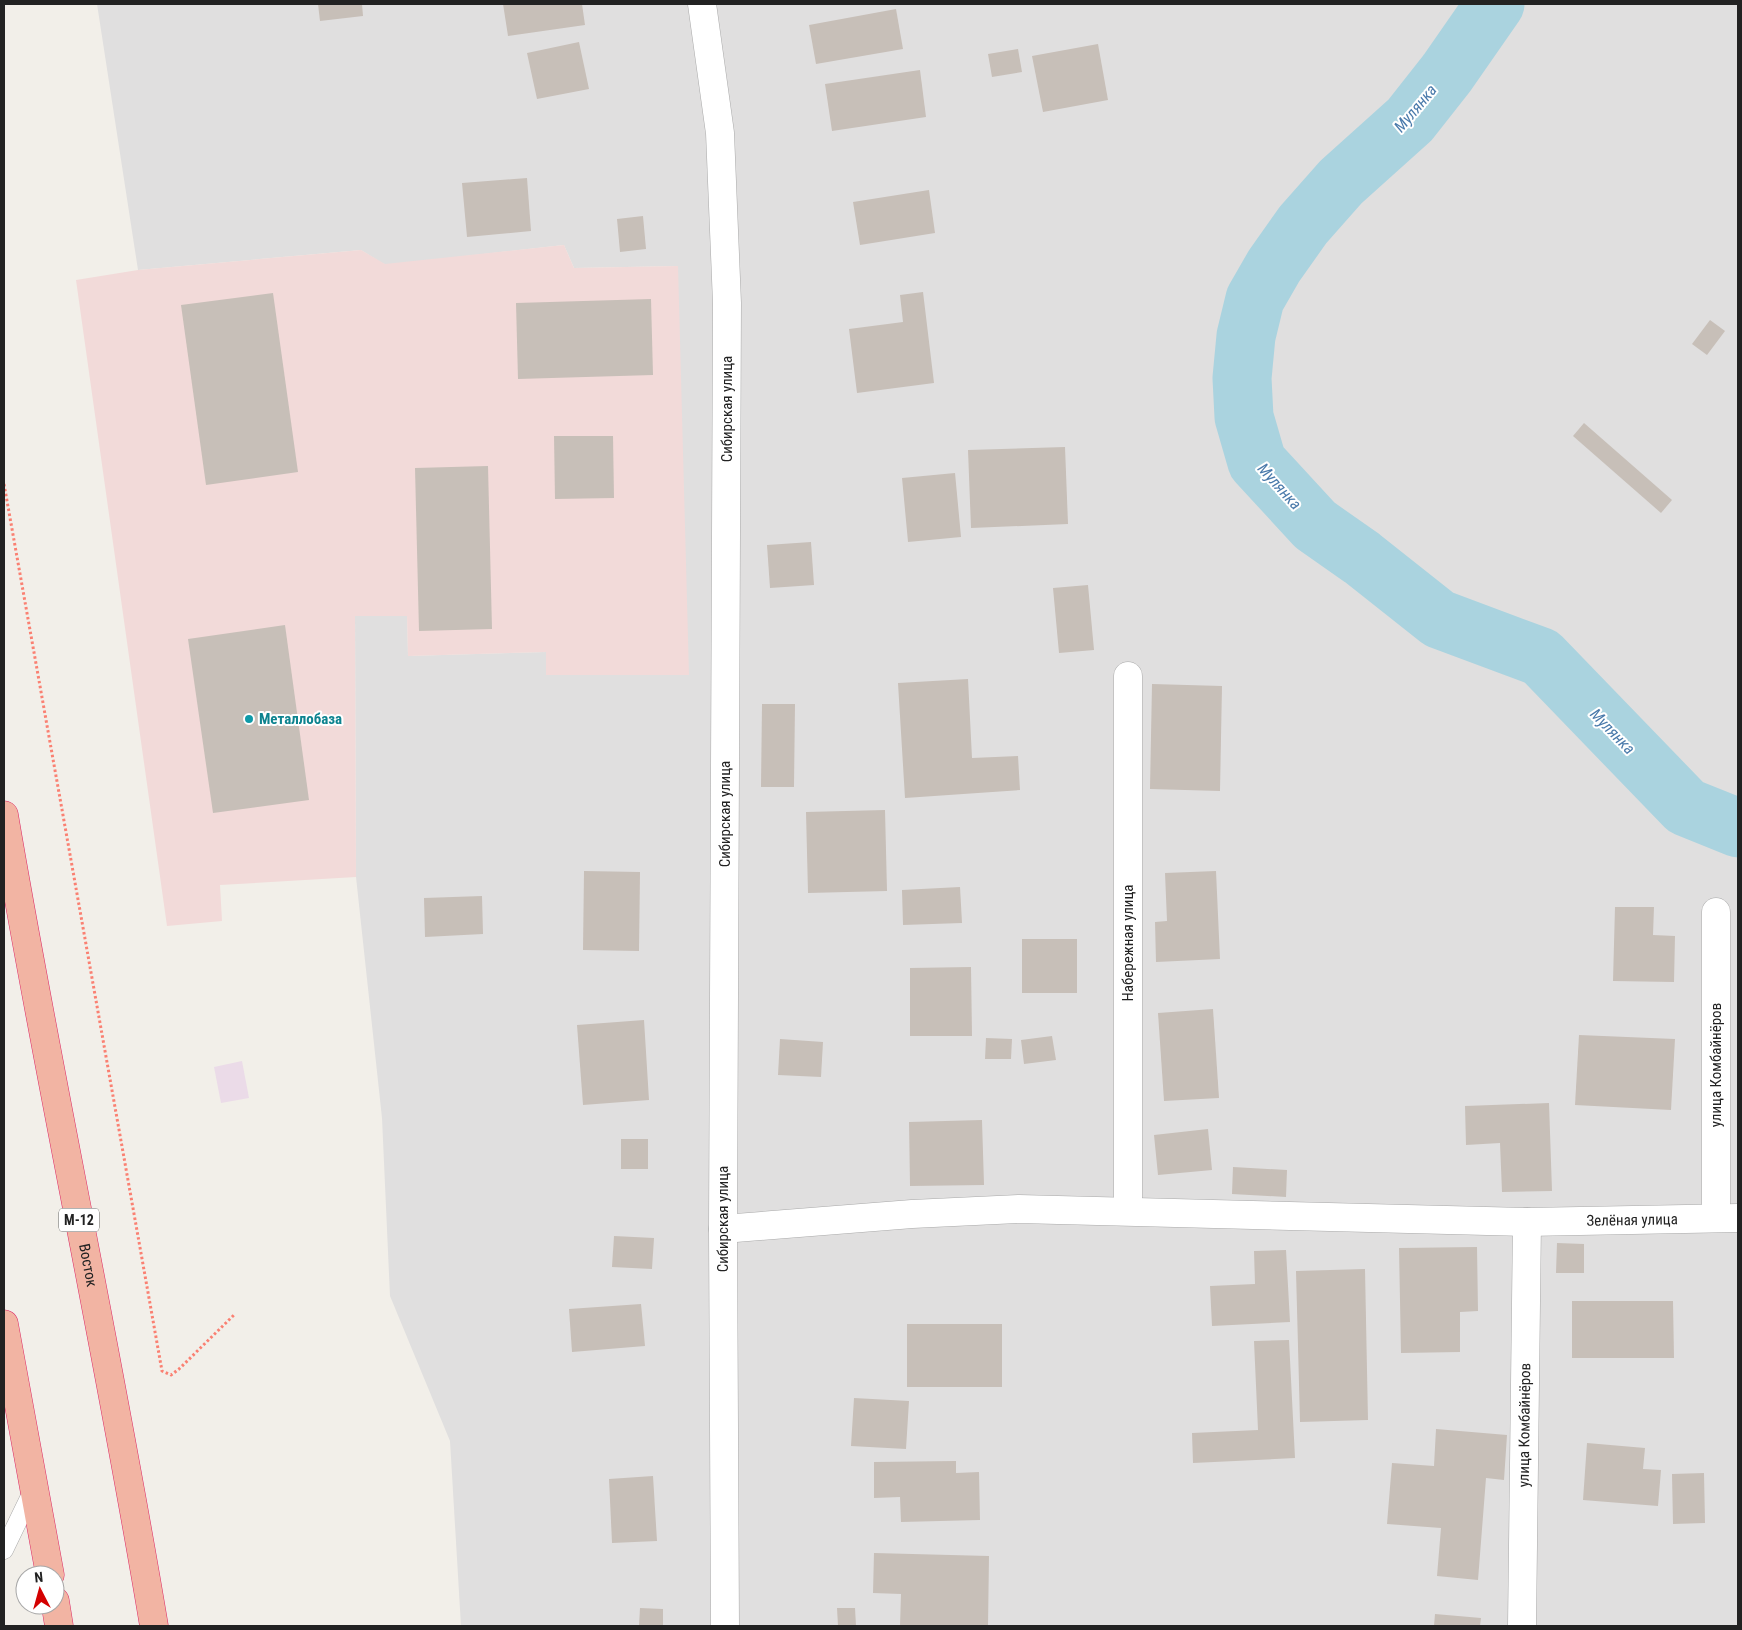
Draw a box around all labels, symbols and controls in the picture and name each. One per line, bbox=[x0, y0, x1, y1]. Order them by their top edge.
water label: Мулянка bbox=[1390, 81, 1441, 136]
street label: Сибирская улица bbox=[718, 356, 736, 462]
water label: Мулянка bbox=[1254, 459, 1305, 514]
water label: Мулянка bbox=[1586, 705, 1639, 758]
place label: Металлобаза bbox=[259, 710, 342, 728]
marker: Металлобаза bbox=[243, 713, 255, 725]
street label: Сибирская улица bbox=[716, 761, 734, 867]
street label: Набережная улица bbox=[1119, 885, 1137, 1001]
street label: улица Комбайнёров bbox=[1707, 1003, 1725, 1127]
street label: Сибирская улица bbox=[714, 1166, 732, 1272]
road number: М-12 bbox=[59, 1208, 99, 1232]
street label: Зелёная улица bbox=[1586, 1210, 1678, 1230]
street label: Восток bbox=[75, 1242, 101, 1288]
street label: улица Комбайнёров bbox=[1515, 1363, 1534, 1487]
north arrow bbox=[15, 1565, 65, 1615]
text: N bbox=[34, 1569, 44, 1585]

